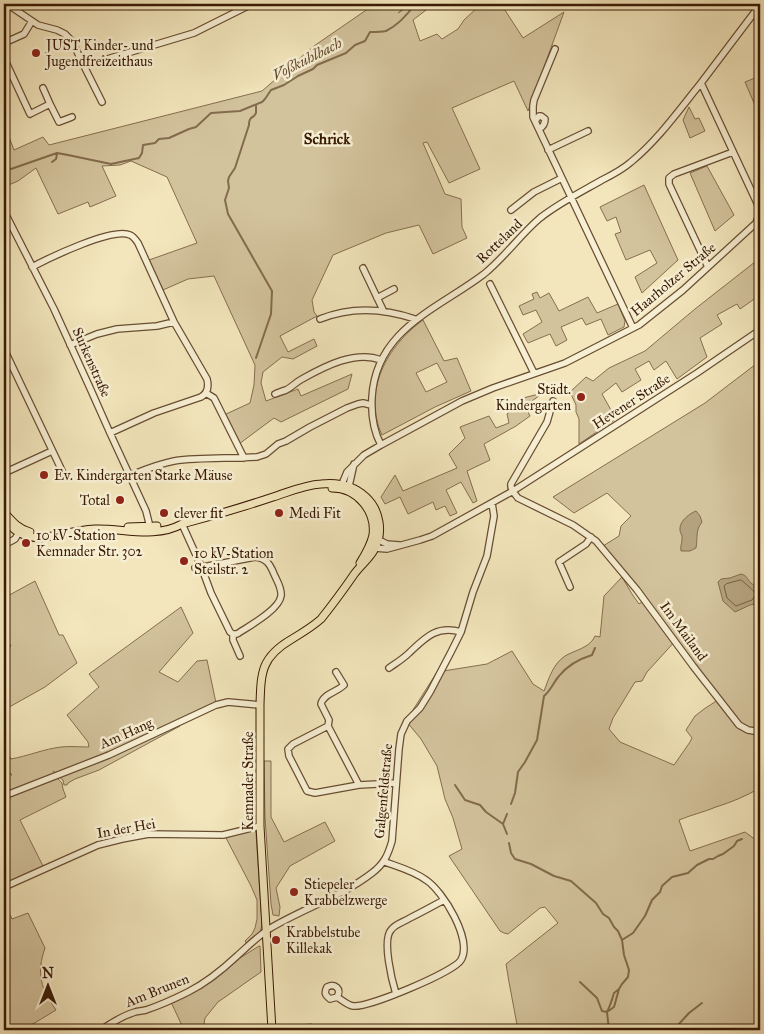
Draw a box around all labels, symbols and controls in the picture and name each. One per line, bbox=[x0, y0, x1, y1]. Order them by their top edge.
water label: Voßkuhlbach bbox=[269, 34, 345, 84]
place label: JUST Kinder- und Jugendfreizeithaus bbox=[44, 37, 154, 71]
marker: JUST Kinder- und Jugendfreizeithaus bbox=[30, 47, 42, 59]
district label: Schrick bbox=[304, 130, 351, 148]
street label: Rotteland bbox=[473, 215, 526, 267]
street label: Haarholzer Straße bbox=[627, 239, 719, 320]
street label: Surkenstraße bbox=[69, 325, 115, 400]
street label: Hevener Straße bbox=[589, 370, 673, 433]
place label: Städt. Kindergarten bbox=[495, 381, 571, 414]
marker: Städt. Kindergarten bbox=[575, 391, 587, 403]
place label: Ev. Kindergarten Starke Mäuse bbox=[54, 467, 233, 484]
marker: Ev. Kindergarten Starke Mäuse bbox=[38, 469, 50, 481]
place label: Total bbox=[80, 492, 110, 509]
marker: Total bbox=[114, 494, 126, 506]
place label: clever fit bbox=[174, 505, 223, 522]
place label: Medi Fit bbox=[289, 505, 341, 522]
marker: clever fit bbox=[158, 507, 170, 519]
marker: Medi Fit bbox=[273, 507, 285, 519]
place label: 10 kV-Station Kemnader Str. 302 bbox=[36, 527, 143, 560]
marker: 10 kV-Station Kemnader Str. 302 bbox=[20, 537, 32, 549]
place label: 10 kV-Station Steilstr. 2 bbox=[194, 545, 274, 578]
marker: 10 kV-Station Steilstr. 2 bbox=[178, 555, 190, 567]
street label: Im Mailand bbox=[656, 598, 711, 664]
street label: Am Hang bbox=[96, 714, 156, 753]
street label: Kemnader Straße bbox=[240, 731, 257, 831]
street label: Galgenfeldstraße bbox=[371, 743, 396, 839]
street label: In der Hei bbox=[95, 815, 157, 842]
place label: Stiepeler Krabbelzwerge bbox=[304, 876, 387, 909]
marker: Stiepeler Krabbelzwerge bbox=[288, 886, 300, 898]
place label: Krabbelstube Killekak bbox=[286, 924, 361, 957]
marker: Krabbelstube Killekak bbox=[270, 934, 282, 946]
north arrow bbox=[22, 962, 72, 1012]
text: N bbox=[42, 965, 54, 982]
street label: Am Brunen bbox=[122, 970, 192, 1011]

